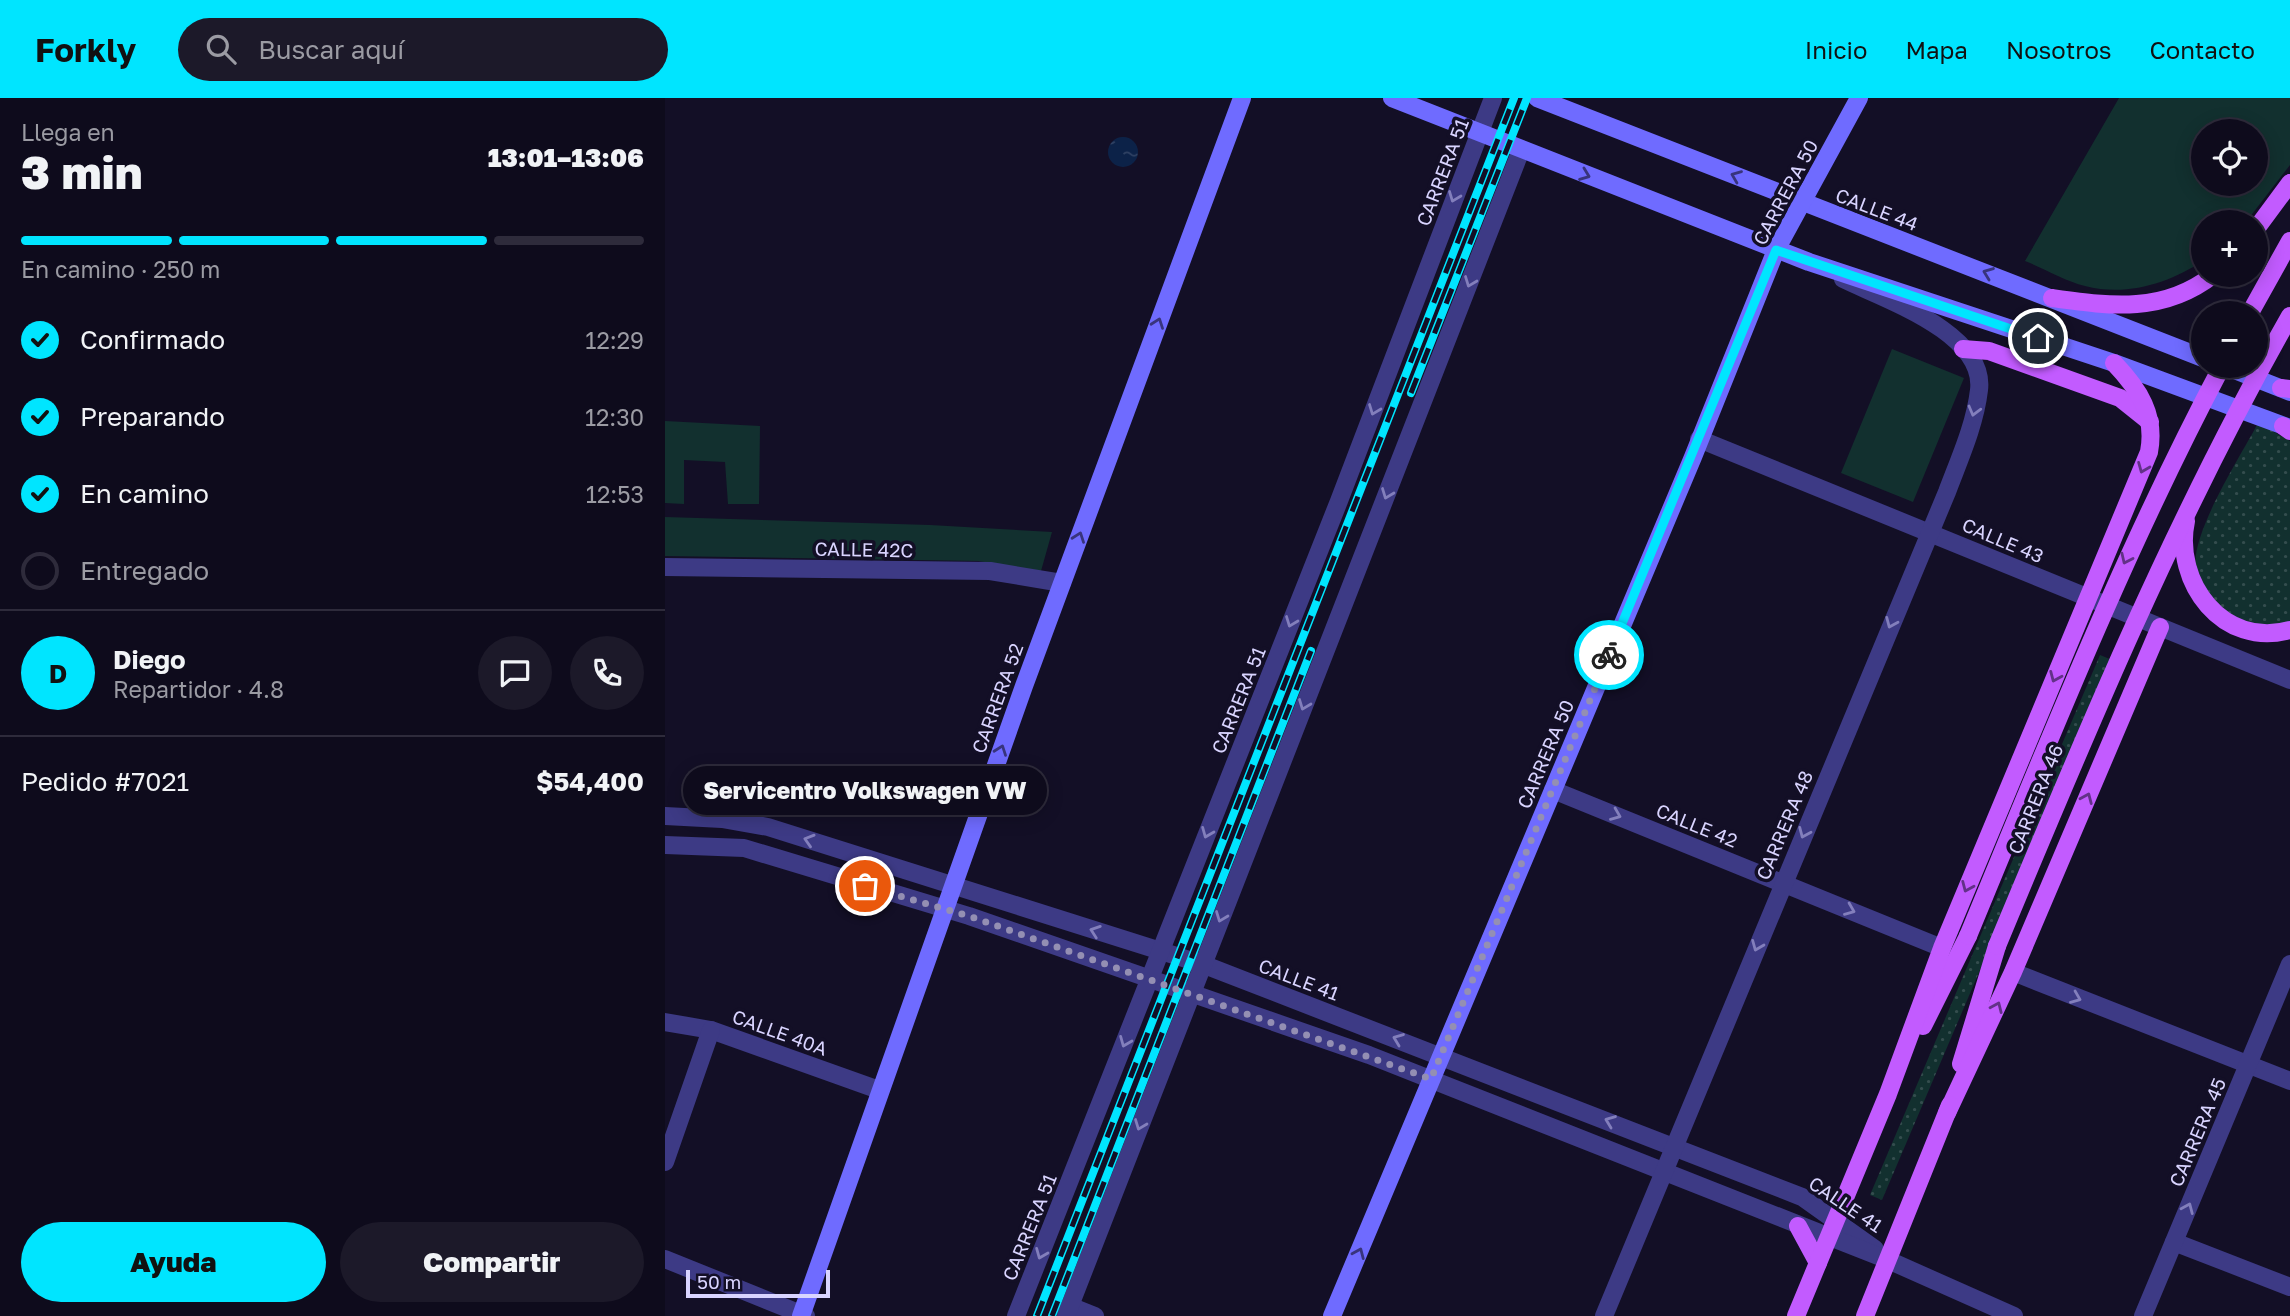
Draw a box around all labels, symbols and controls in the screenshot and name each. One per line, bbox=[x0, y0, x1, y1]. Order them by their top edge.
search box bbox=[178, 18, 668, 81]
text: Forkly bbox=[35, 30, 136, 69]
icon: search bbox=[202, 30, 240, 68]
text: Buscar aquí bbox=[258, 34, 404, 65]
text: Inicio bbox=[1805, 35, 1867, 64]
text: Mapa bbox=[1905, 35, 1968, 64]
text: Nosotros bbox=[2006, 35, 2112, 64]
text: Contacto bbox=[2150, 35, 2255, 64]
street label: CARRERA 51 bbox=[1411, 115, 1473, 229]
text: Llega en bbox=[21, 118, 115, 146]
map controls bbox=[2191, 119, 2268, 378]
button: locate bbox=[2191, 119, 2268, 196]
street label: CARRERA 50 bbox=[1748, 135, 1822, 249]
text: 13:01–13:06 bbox=[488, 142, 644, 173]
text: 3 min bbox=[21, 144, 143, 199]
one-way arrow bbox=[1578, 166, 1590, 180]
one-way arrow bbox=[1731, 171, 1743, 185]
street label: CALLE 44 bbox=[1833, 183, 1921, 235]
one-way arrow bbox=[1449, 191, 1463, 203]
button: + bbox=[2191, 210, 2268, 287]
text: En camino · 250 m bbox=[21, 255, 220, 283]
one-way arrow bbox=[1983, 268, 1995, 282]
one-way arrow bbox=[1464, 275, 1478, 287]
button: − bbox=[2191, 301, 2268, 378]
pin bbox=[2008, 308, 2068, 368]
one-way arrow bbox=[1150, 318, 1164, 330]
icon: home bbox=[2019, 319, 2057, 357]
icon: check bbox=[21, 321, 59, 359]
text: Confirmado bbox=[80, 324, 225, 355]
text: 12:29 bbox=[585, 326, 644, 354]
icon: check bbox=[21, 398, 59, 436]
text: Preparando bbox=[80, 401, 225, 432]
text: 12:30 bbox=[585, 403, 644, 431]
one-way arrow bbox=[1368, 403, 1382, 415]
one-way arrow bbox=[1967, 405, 1982, 417]
one-way arrow bbox=[2138, 461, 2152, 473]
icon: check bbox=[21, 475, 59, 513]
text: En camino bbox=[80, 478, 209, 509]
text: 12:53 bbox=[586, 480, 644, 508]
one-way arrow bbox=[1381, 487, 1395, 499]
street label: CALLE 43 bbox=[1959, 513, 2047, 567]
one-way arrow bbox=[1071, 531, 1085, 543]
street label: CALLE 42C bbox=[814, 537, 914, 561]
one-way arrow bbox=[2120, 551, 2134, 564]
text: Entregado bbox=[80, 555, 209, 586]
one-way arrow bbox=[1286, 615, 1300, 627]
one-way arrow bbox=[1885, 616, 1899, 628]
courier bbox=[1574, 620, 1644, 690]
button: chat bbox=[478, 636, 552, 710]
button: phone bbox=[570, 636, 644, 710]
icon: bike bbox=[1590, 636, 1628, 674]
street label: CARRERA 52 bbox=[967, 640, 1027, 756]
street label: CARRERA 51 bbox=[1206, 643, 1270, 757]
text: Diego bbox=[113, 644, 186, 675]
text: D bbox=[49, 658, 67, 689]
one-way arrow bbox=[2049, 670, 2063, 682]
text: Repartidor · 4.8 bbox=[113, 675, 284, 703]
street label: CARRERA 50 bbox=[1512, 696, 1578, 812]
one-way arrow bbox=[1298, 699, 1312, 711]
street label: CARRERA 46 bbox=[2003, 741, 2067, 857]
one-way arrow bbox=[993, 745, 1007, 757]
text: Pedido #7021 bbox=[21, 766, 189, 797]
text: $54,400 bbox=[536, 766, 644, 797]
callout: Servicentro Volkswagen VW bbox=[683, 767, 1047, 816]
street label: CARRERA 48 bbox=[1751, 767, 1817, 883]
text: Servicentro Volkswagen VW bbox=[704, 776, 1026, 804]
one-way arrow bbox=[2079, 793, 2093, 805]
street label: CALLE 42 bbox=[1653, 798, 1741, 852]
one-way arrow bbox=[1609, 807, 1621, 821]
one-way arrow bbox=[1798, 826, 1812, 838]
one-way arrow bbox=[1202, 827, 1216, 839]
one-way arrow bbox=[803, 833, 815, 848]
pin bbox=[835, 856, 895, 916]
icon: bag bbox=[846, 867, 884, 905]
one-way arrow bbox=[1962, 881, 1976, 893]
one-way arrow bbox=[1842, 902, 1855, 916]
one-way arrow bbox=[1215, 911, 1229, 923]
one-way arrow bbox=[1090, 925, 1102, 939]
one-way arrow bbox=[1751, 939, 1765, 951]
street label: CALLE 41 bbox=[1256, 953, 1342, 1005]
one-way arrow bbox=[2070, 989, 2082, 1003]
one-way arrow bbox=[1989, 1002, 2003, 1014]
street label: CALLE 40A bbox=[729, 1004, 831, 1060]
one-way arrow bbox=[1393, 1034, 1405, 1048]
one-way arrow bbox=[1119, 1036, 1133, 1048]
street label: CARRERA 45 bbox=[2164, 1074, 2230, 1190]
one-way arrow bbox=[1605, 1116, 1617, 1130]
one-way arrow bbox=[1134, 1119, 1148, 1131]
street label: CARRERA 51 bbox=[997, 1170, 1061, 1284]
street label: CALLE 41 bbox=[1805, 1171, 1887, 1237]
one-way arrow bbox=[2180, 1203, 2194, 1215]
button: Ayuda bbox=[21, 1222, 326, 1302]
button: Compartir bbox=[340, 1222, 644, 1302]
one-way arrow bbox=[1035, 1247, 1049, 1259]
one-way arrow bbox=[1350, 1248, 1364, 1260]
scale bar bbox=[686, 1267, 829, 1299]
text: 50 m bbox=[697, 1270, 741, 1293]

